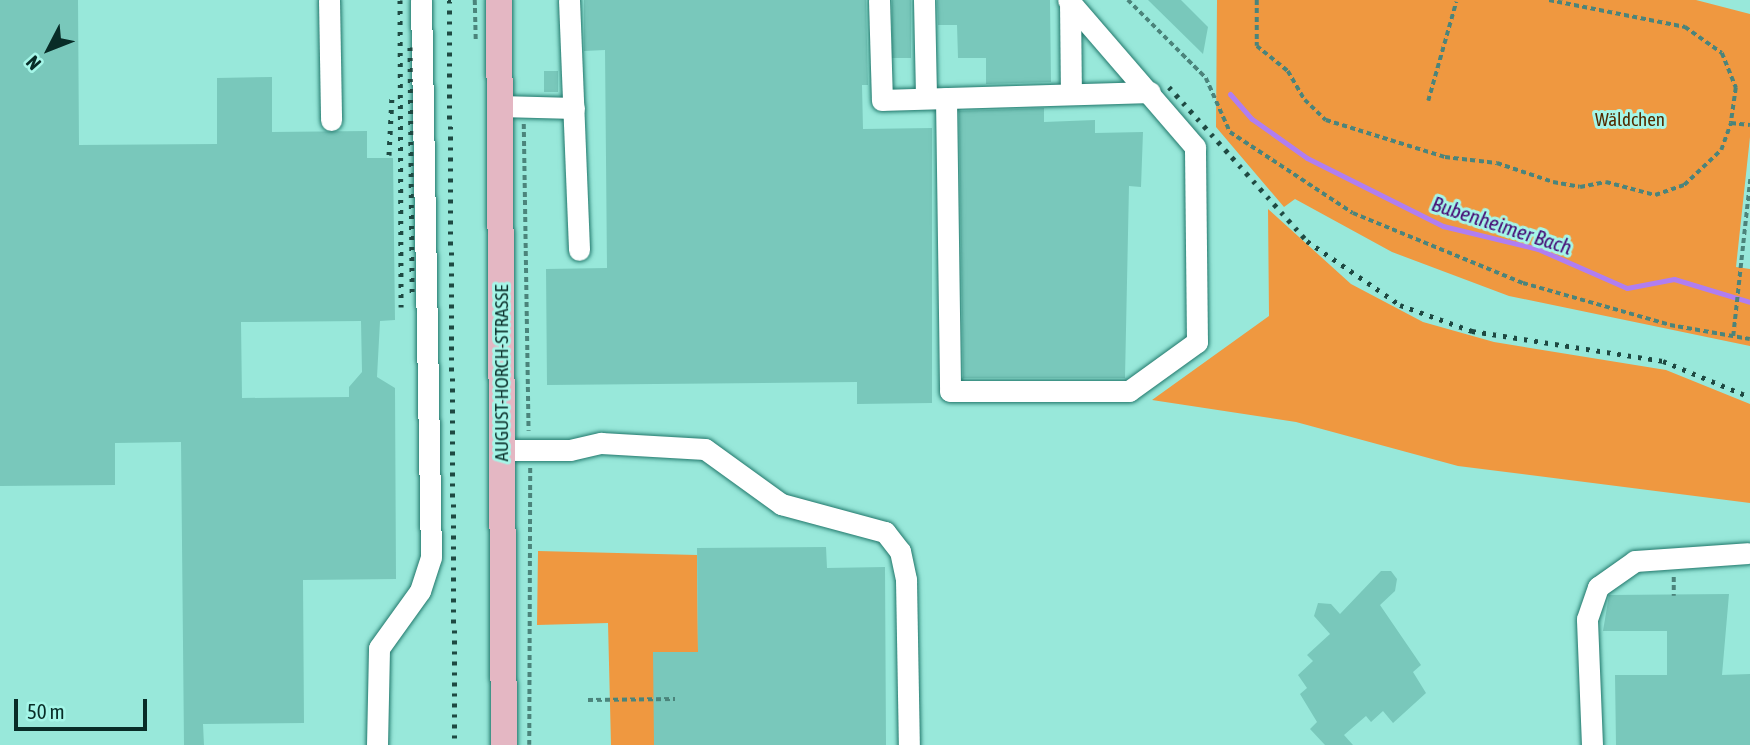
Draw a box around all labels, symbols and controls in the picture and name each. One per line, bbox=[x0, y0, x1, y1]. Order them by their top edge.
north arrow bbox=[14, 14, 84, 84]
text: N bbox=[21, 52, 45, 75]
park label: Wäldchen bbox=[1595, 109, 1665, 131]
water label: Bubenheimer Bach bbox=[1429, 191, 1575, 259]
street label: AUGUST-HORCH-STRASSE bbox=[491, 285, 513, 461]
scale bar bbox=[18, 686, 150, 730]
text: 50 m bbox=[27, 699, 65, 723]

